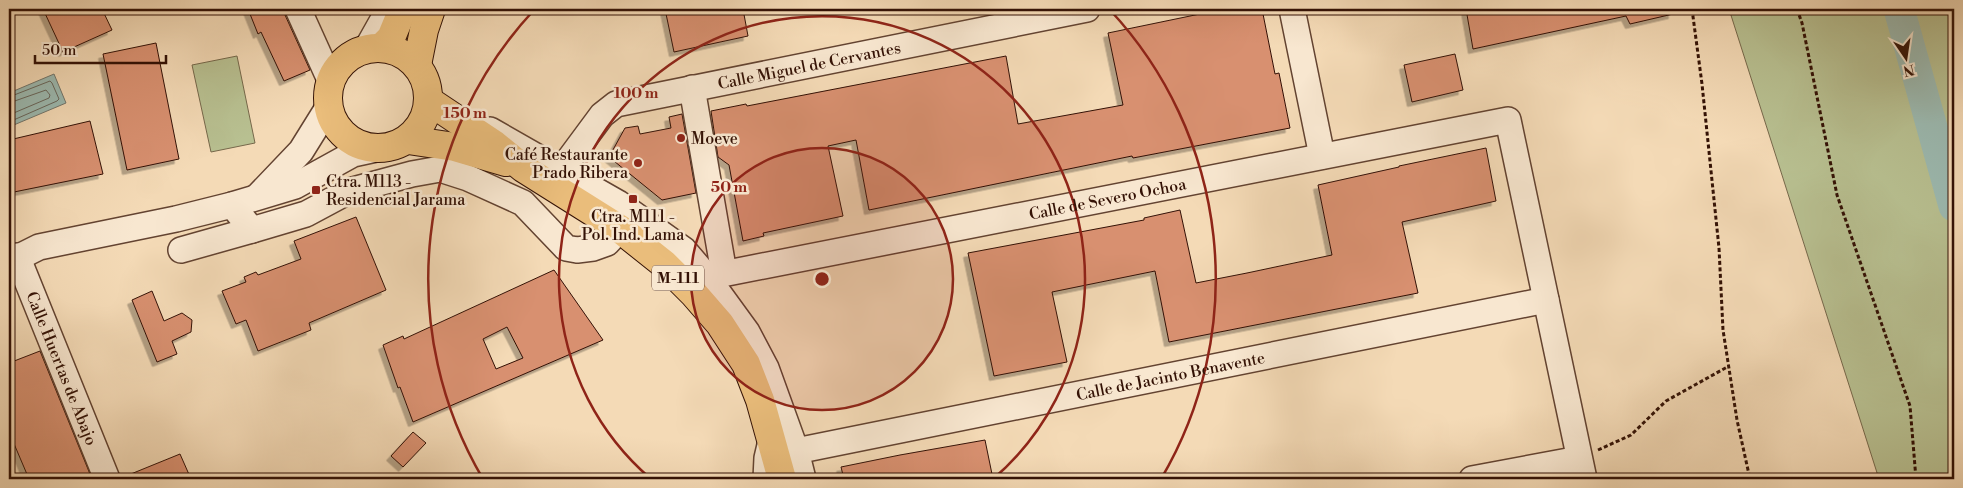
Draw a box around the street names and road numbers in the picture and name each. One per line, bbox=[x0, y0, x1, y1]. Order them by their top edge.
street label: Calle Miguel de Cervantes bbox=[716, 38, 903, 94]
street label: Calle de Severo Ochoa bbox=[1027, 174, 1189, 225]
road number: M-111 bbox=[652, 266, 704, 290]
street label: Calle Huertas de Abajo bbox=[21, 289, 101, 449]
street label: Calle de Jacinto Benavente bbox=[1075, 348, 1267, 405]

